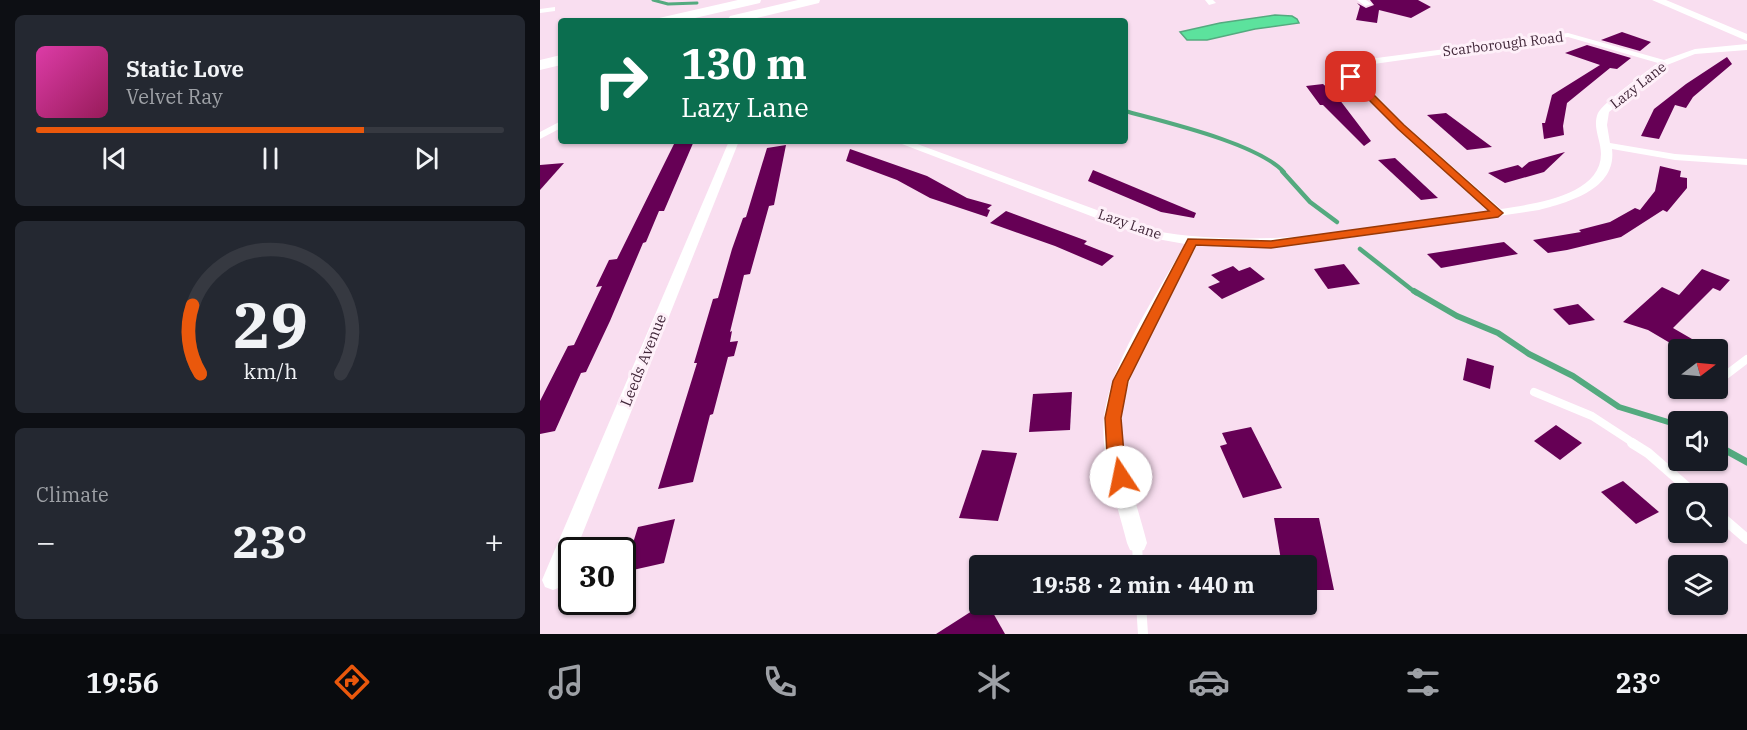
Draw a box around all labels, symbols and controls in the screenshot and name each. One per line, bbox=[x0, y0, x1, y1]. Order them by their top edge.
street label: Scarborough Road bbox=[1442, 28, 1565, 60]
text: 130 m bbox=[681, 36, 807, 91]
icon: right bbox=[582, 42, 660, 120]
pin bbox=[1325, 51, 1376, 102]
text: Static Love bbox=[126, 54, 244, 83]
street label: Lazy Lane bbox=[1606, 58, 1670, 112]
icon: arrive bbox=[1334, 60, 1367, 93]
text: Velvet Ray bbox=[126, 83, 223, 110]
text: Lazy Lane bbox=[681, 89, 809, 124]
icon: previous bbox=[98, 142, 131, 175]
icon: pause bbox=[254, 142, 287, 175]
icon: next bbox=[410, 142, 443, 175]
street label: Lazy Lane bbox=[1096, 205, 1164, 243]
text: 29 bbox=[233, 284, 307, 365]
street label: Leeds Avenue bbox=[616, 311, 670, 409]
north arrow bbox=[1668, 339, 1728, 399]
map controls bbox=[1668, 339, 1728, 615]
text: km/h bbox=[243, 357, 297, 385]
button: sound bbox=[1668, 411, 1728, 471]
position arrow bbox=[1089, 445, 1153, 509]
text: Climate bbox=[36, 481, 109, 508]
button: search bbox=[1668, 483, 1728, 543]
text: 23° bbox=[232, 512, 308, 570]
text: − bbox=[36, 520, 56, 563]
text: + bbox=[484, 520, 504, 563]
speed limit sign: 30 bbox=[558, 537, 636, 615]
button: layers bbox=[1668, 555, 1728, 615]
text: 19:58 · 2 min · 440 m bbox=[1031, 570, 1255, 599]
icon: directions bbox=[331, 661, 373, 703]
icon: music bbox=[545, 661, 587, 703]
icon: phone bbox=[759, 661, 801, 703]
icon: climate bbox=[973, 661, 1015, 703]
icon: car bbox=[1188, 661, 1230, 703]
icon: filters bbox=[1402, 661, 1444, 703]
text: 19:56 bbox=[86, 665, 159, 700]
text: 23° bbox=[1616, 665, 1661, 700]

